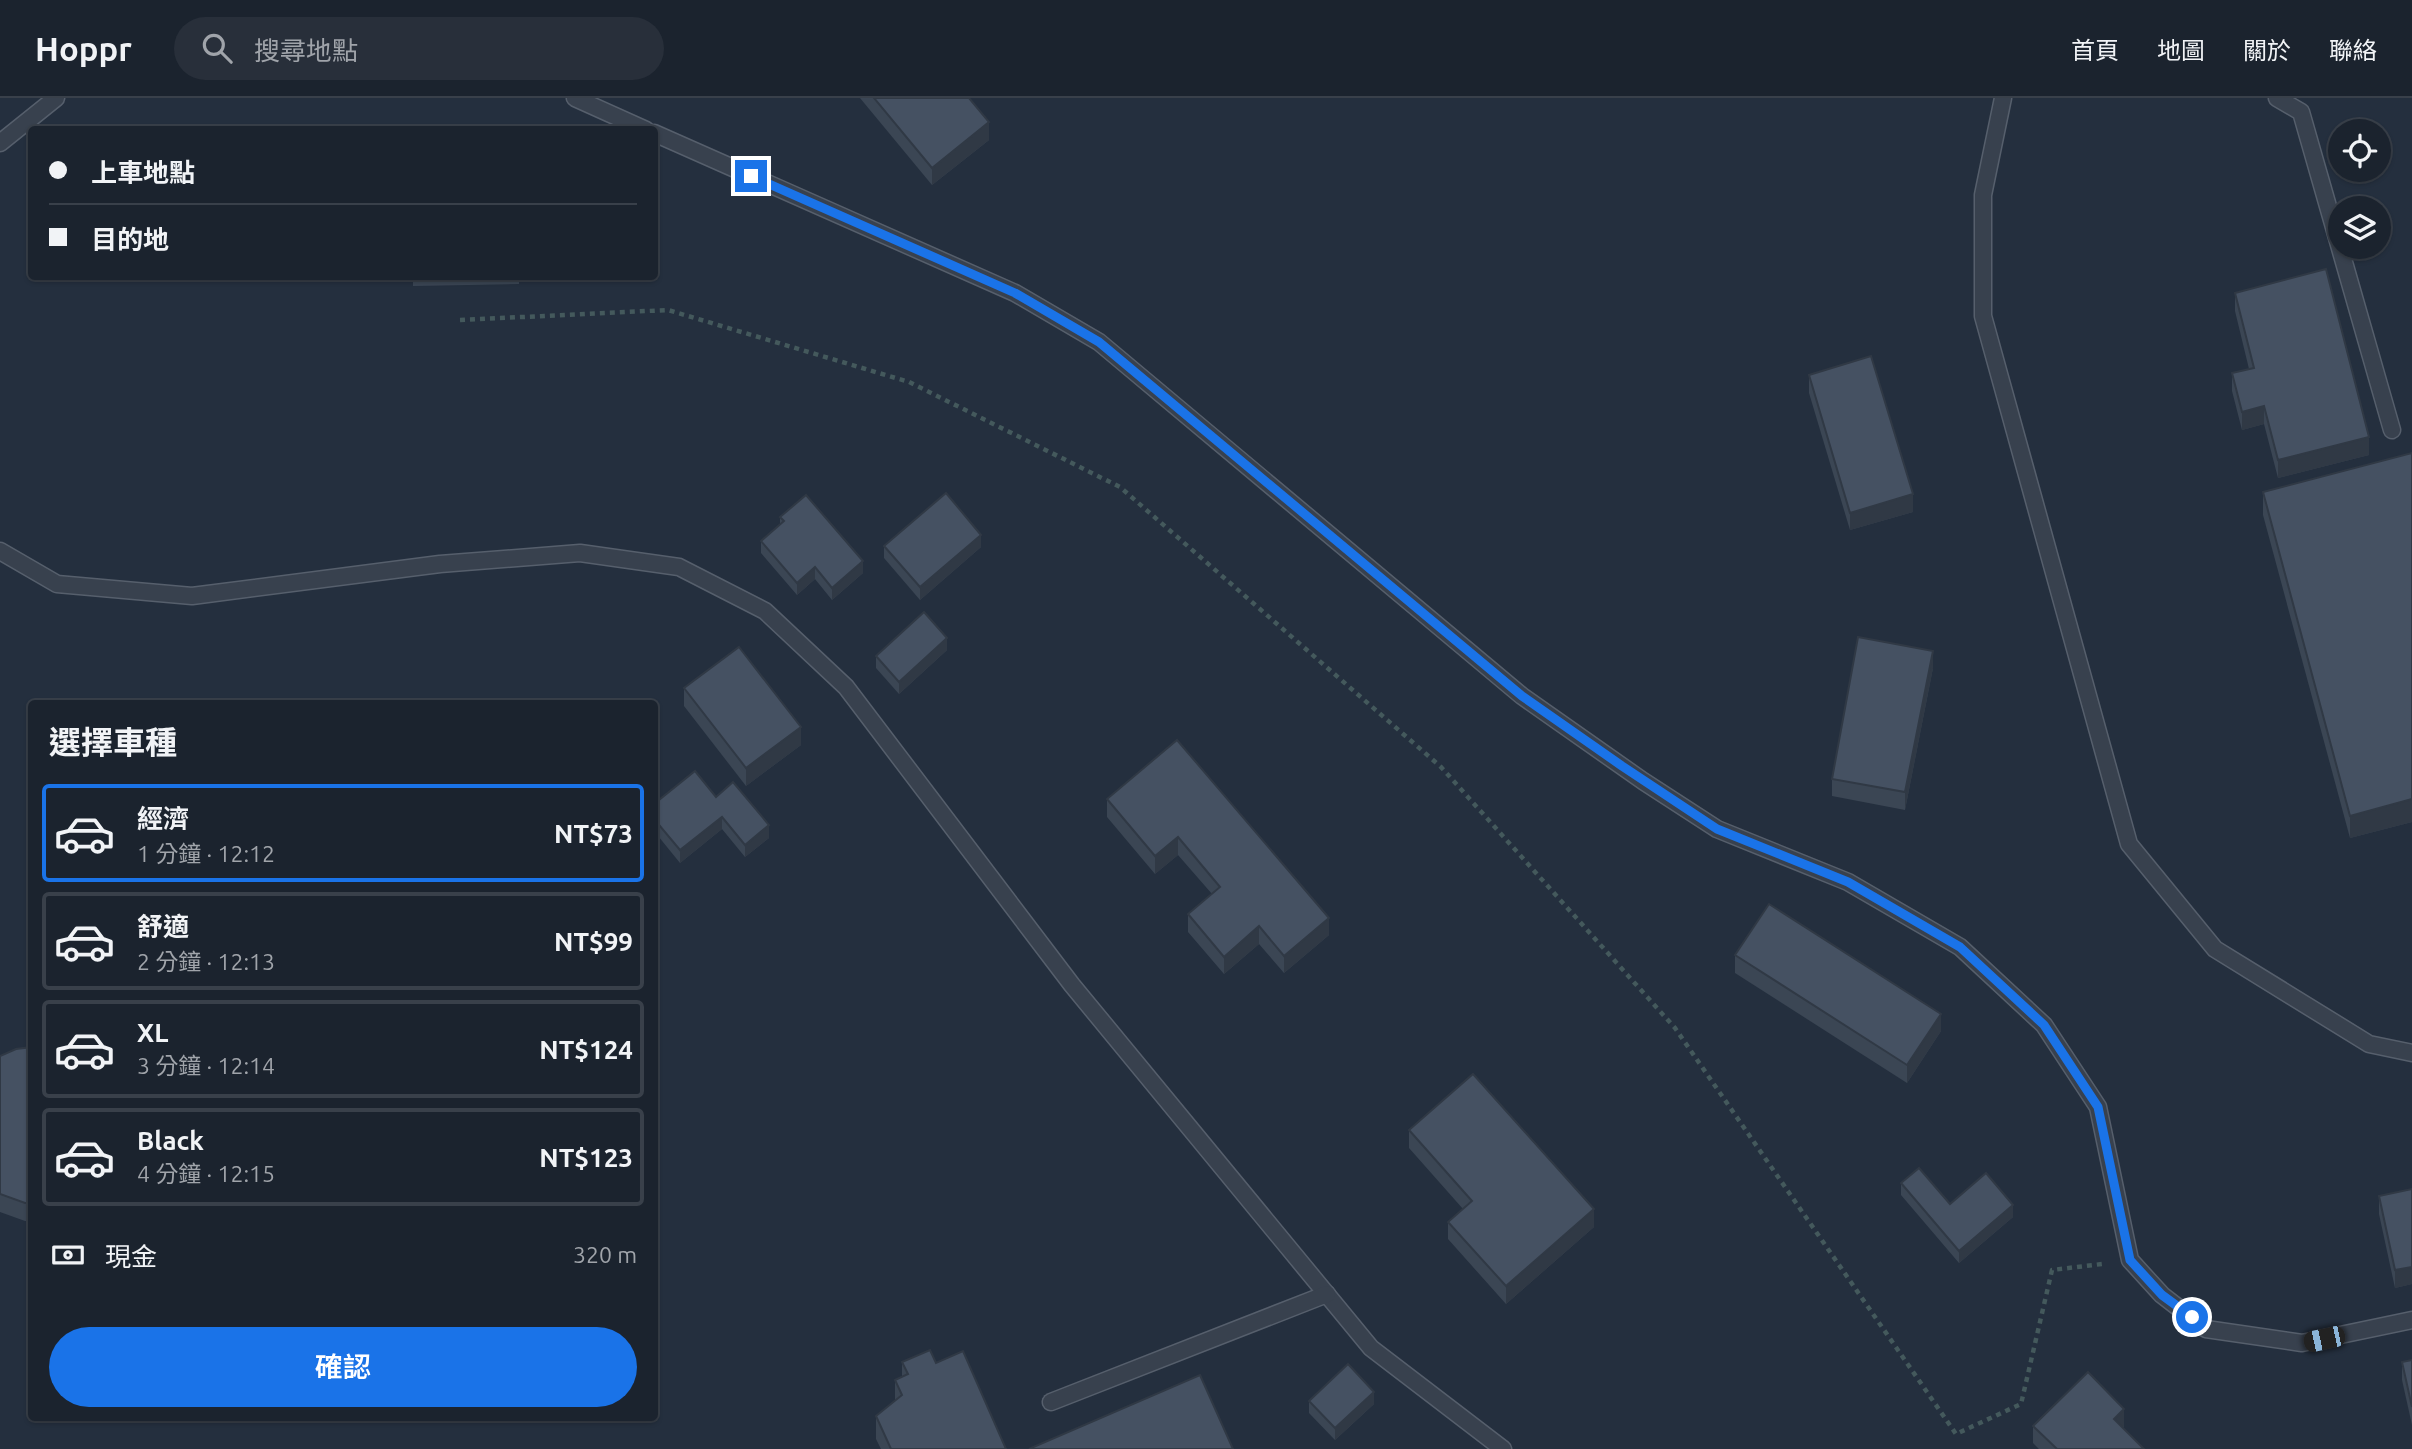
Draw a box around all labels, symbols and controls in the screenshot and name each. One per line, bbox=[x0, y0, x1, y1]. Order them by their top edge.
search box bbox=[174, 17, 664, 80]
icon: search bbox=[198, 29, 236, 67]
text: Hoppr bbox=[35, 30, 132, 67]
text: 搜尋地點 bbox=[254, 36, 358, 65]
text: 首頁 bbox=[2071, 37, 2119, 64]
text: 地圖 bbox=[2157, 37, 2205, 64]
text: 關於 bbox=[2243, 37, 2291, 64]
text: 聯絡 bbox=[2329, 37, 2377, 64]
map controls bbox=[2328, 119, 2391, 259]
button: locate bbox=[2328, 119, 2391, 182]
text: 上車地點 bbox=[91, 158, 195, 187]
route end bbox=[735, 160, 767, 192]
button: layers bbox=[2328, 196, 2391, 259]
text: 目的地 bbox=[91, 225, 169, 254]
text: 選擇車種 bbox=[49, 724, 177, 760]
icon: car bbox=[53, 802, 116, 865]
text: 經濟 bbox=[137, 804, 189, 833]
text: NT$73 bbox=[554, 819, 633, 848]
text: 1 分鐘 · 12:12 bbox=[137, 841, 275, 866]
icon: car bbox=[53, 910, 116, 973]
text: 舒適 bbox=[137, 912, 189, 941]
text: NT$99 bbox=[554, 927, 633, 956]
text: 2 分鐘 · 12:13 bbox=[137, 949, 275, 974]
icon: car bbox=[53, 1018, 116, 1081]
text: XL bbox=[137, 1018, 168, 1047]
text: NT$124 bbox=[539, 1035, 633, 1064]
text: 3 分鐘 · 12:14 bbox=[137, 1053, 275, 1078]
icon: car bbox=[53, 1126, 116, 1189]
text: Black bbox=[137, 1126, 204, 1155]
text: NT$123 bbox=[539, 1143, 633, 1172]
text: 4 分鐘 · 12:15 bbox=[137, 1161, 275, 1186]
icon: cash bbox=[49, 1236, 87, 1274]
text: 現金 bbox=[105, 1242, 157, 1271]
text: 320 m bbox=[573, 1242, 637, 1267]
route start bbox=[2176, 1301, 2208, 1333]
car bbox=[2302, 1324, 2347, 1354]
button: 確認 bbox=[49, 1327, 637, 1407]

